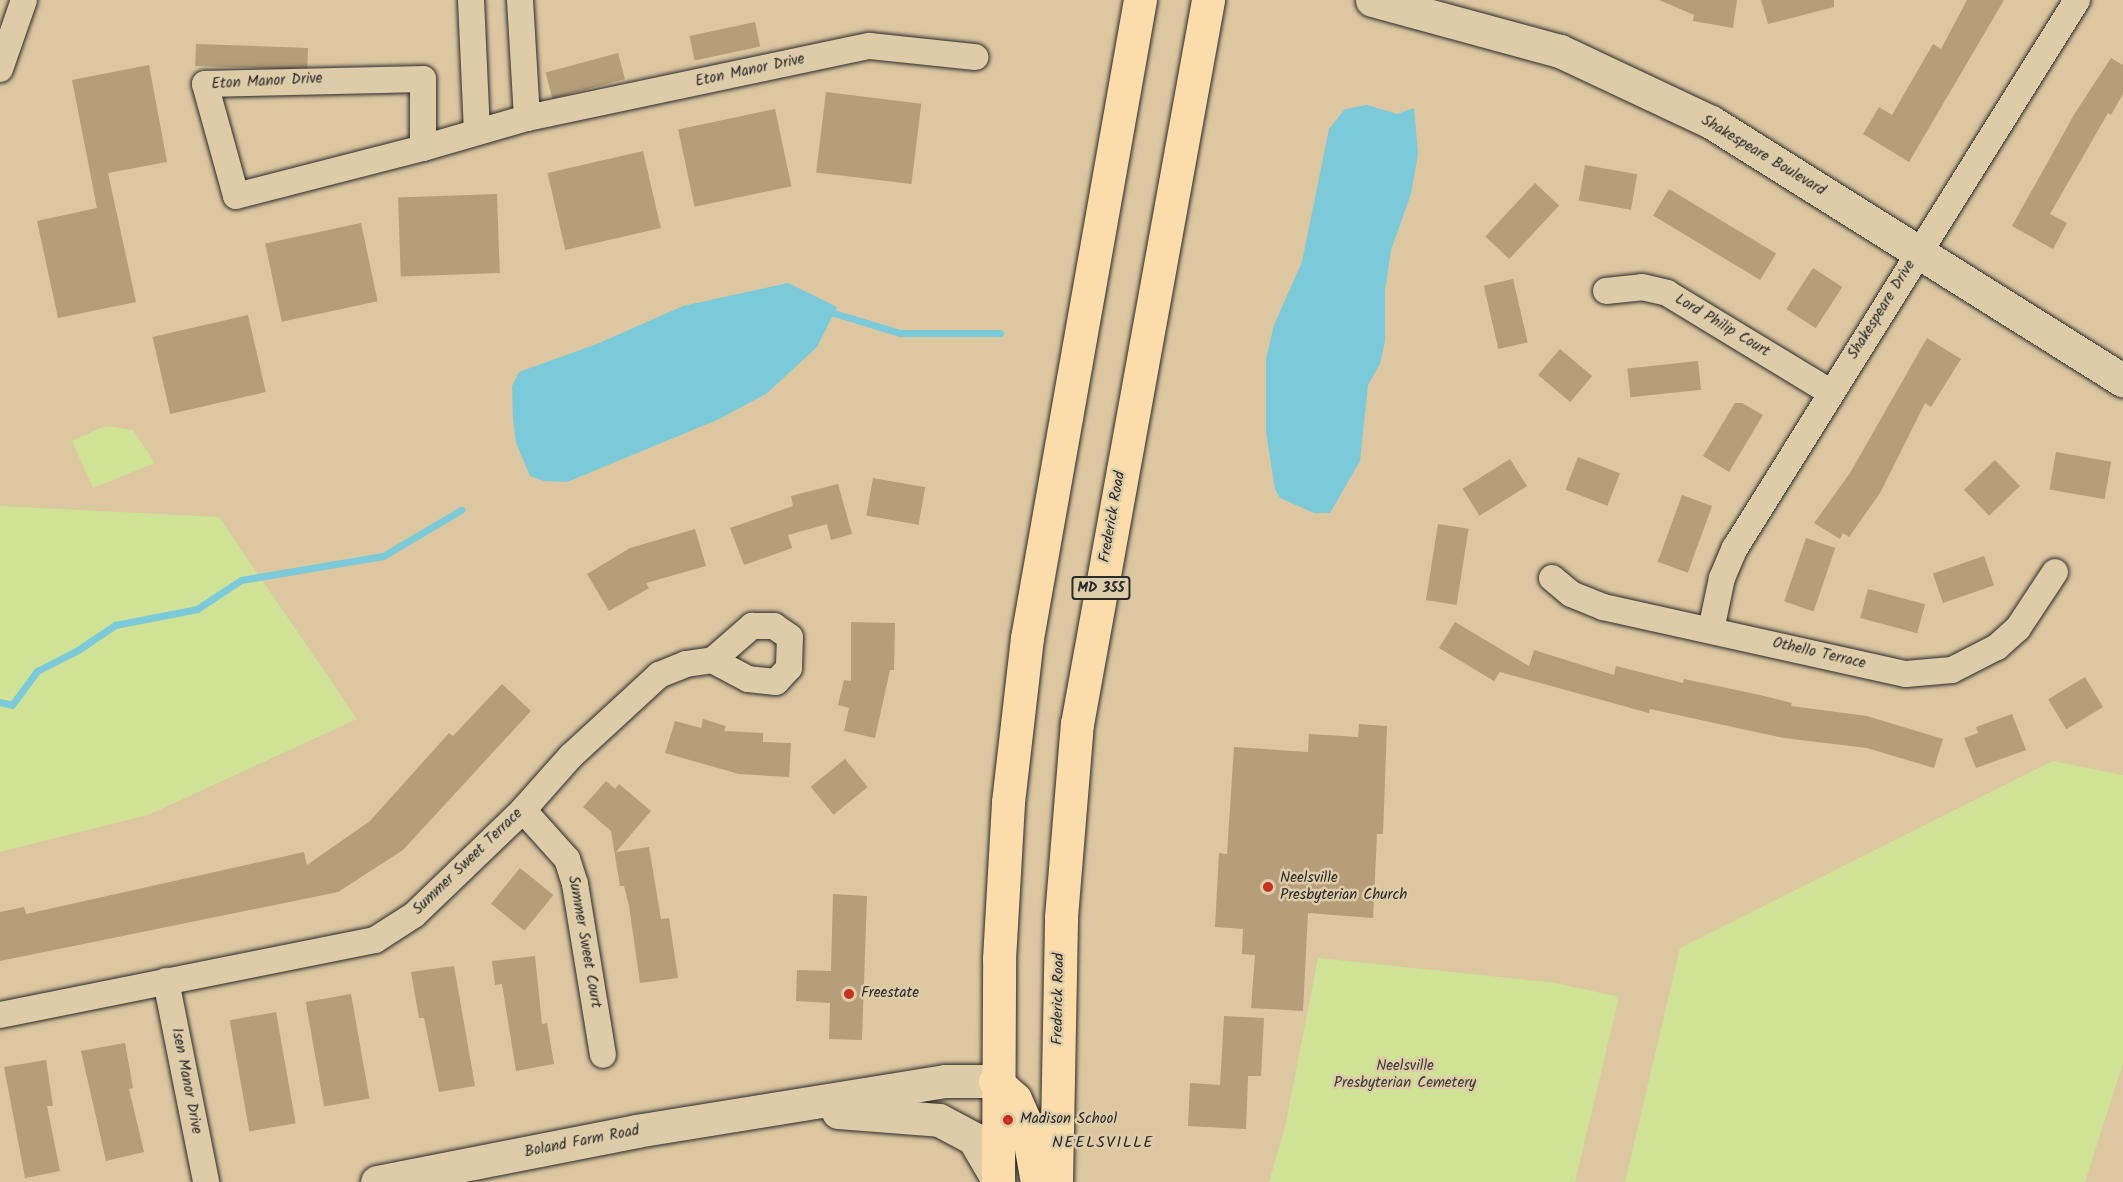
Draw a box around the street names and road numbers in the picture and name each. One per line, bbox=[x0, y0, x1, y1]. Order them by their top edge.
street label: Eton Manor Drive bbox=[694, 51, 806, 91]
street label: Eton Manor Drive bbox=[211, 70, 323, 94]
street label: Shakespeare Boulevard bbox=[1698, 112, 1828, 200]
street label: Shakespeare Drive bbox=[1844, 257, 1920, 363]
street label: Lord Philip Court bbox=[1671, 291, 1773, 361]
street label: Frederick Road bbox=[1096, 470, 1130, 564]
road number: MD 355 bbox=[1071, 577, 1131, 599]
street label: Othello Terrace bbox=[1771, 635, 1867, 673]
street label: Summer Sweet Terrace bbox=[409, 805, 527, 919]
street label: Summer Sweet Court bbox=[564, 874, 604, 1010]
street label: Frederick Road bbox=[1049, 953, 1069, 1045]
street label: Isen Manor Drive bbox=[167, 1026, 205, 1136]
street label: Boland Farm Road bbox=[523, 1122, 641, 1162]

